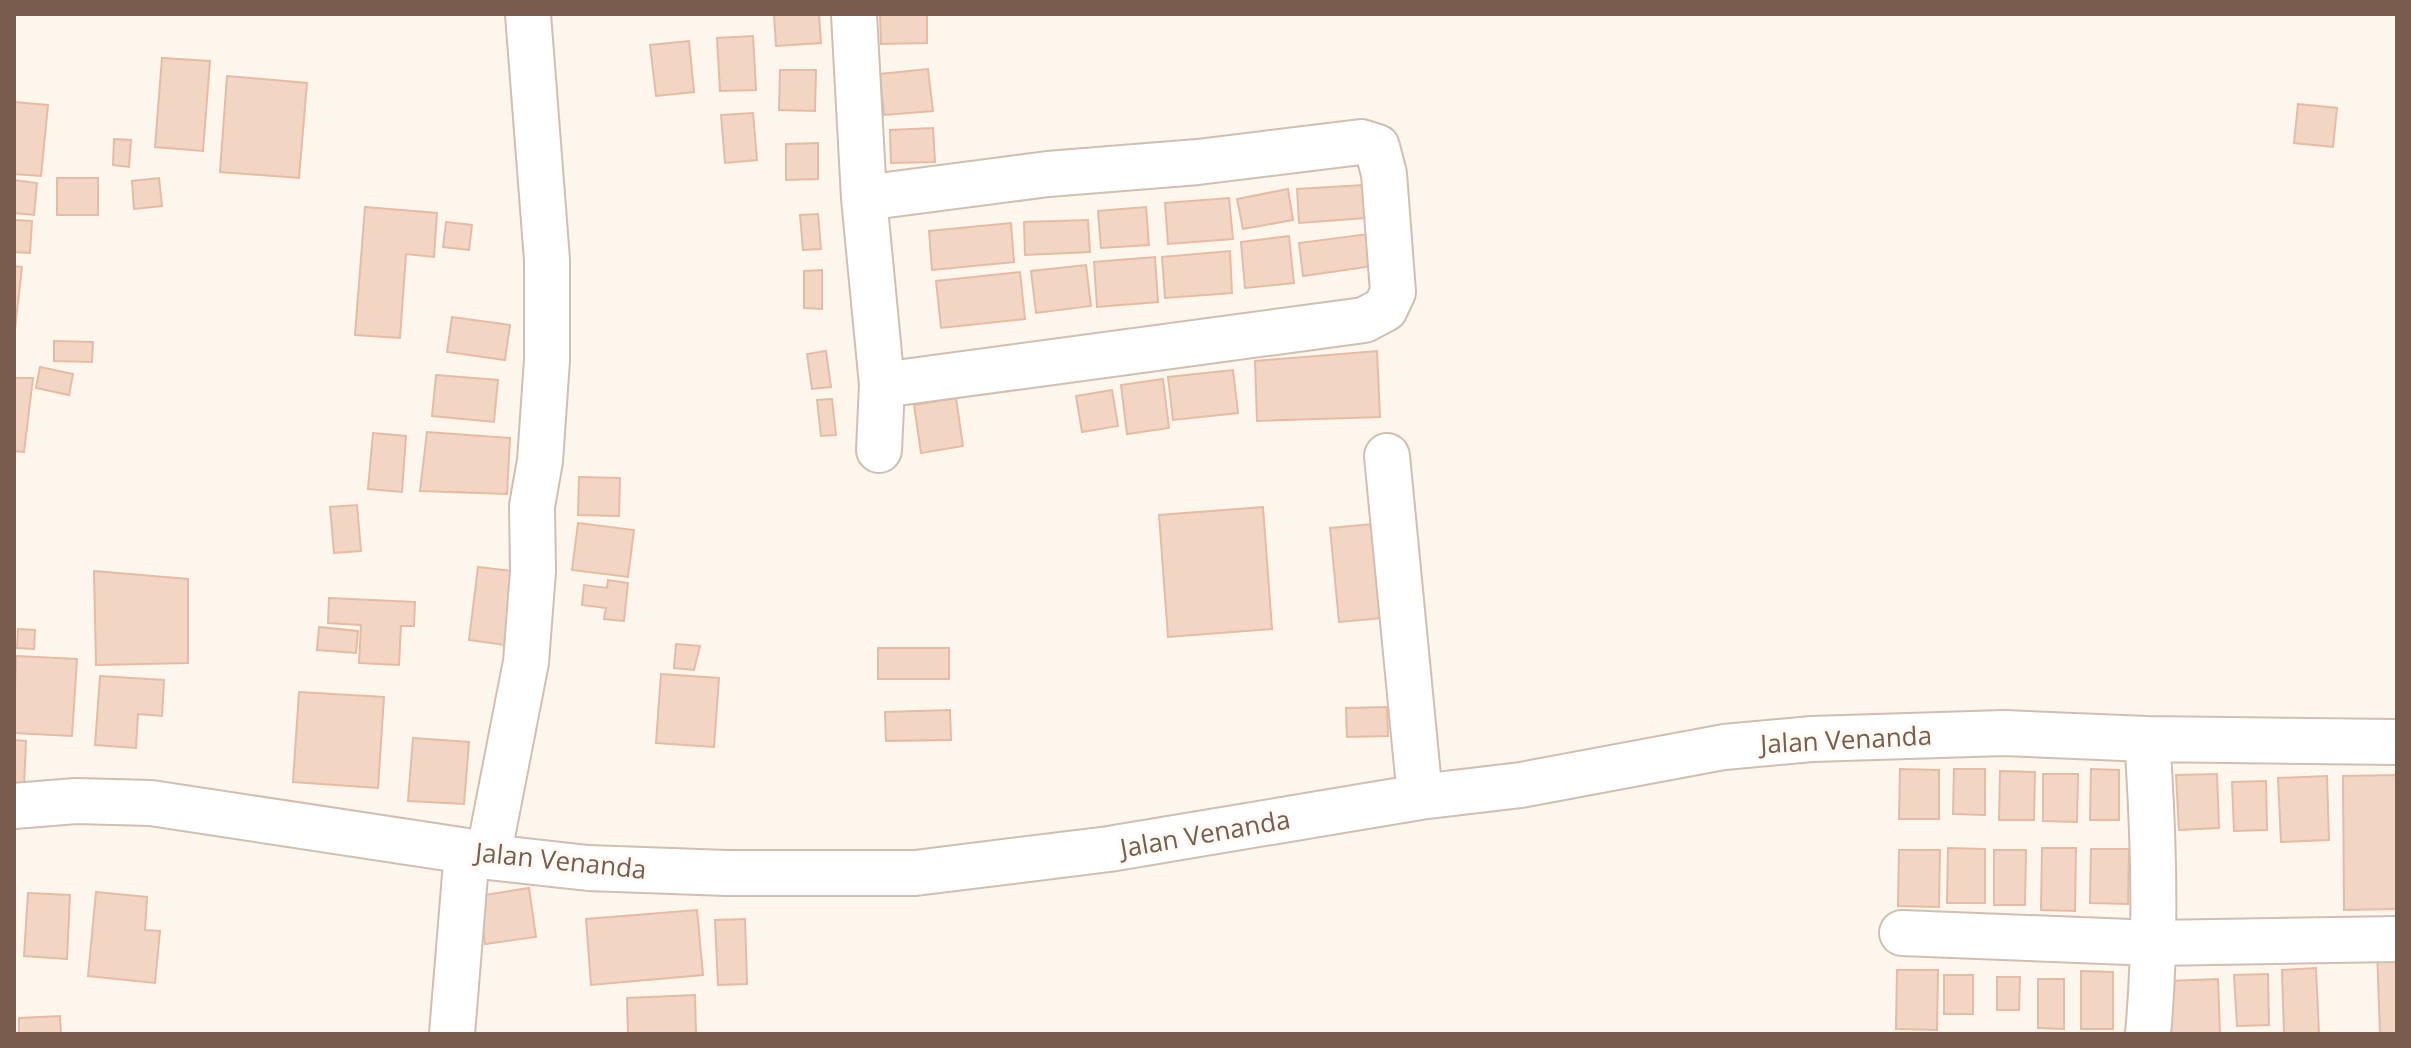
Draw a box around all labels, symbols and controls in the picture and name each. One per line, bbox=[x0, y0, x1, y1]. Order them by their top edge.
street label: Jalan Venanda bbox=[1756, 717, 1933, 762]
street label: Jalan Venanda bbox=[1114, 800, 1293, 866]
street label: Jalan Venanda bbox=[471, 833, 648, 887]

